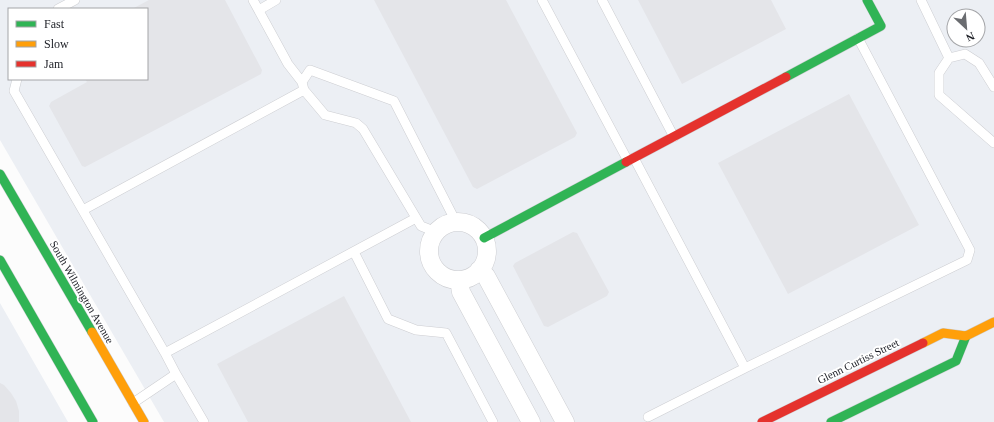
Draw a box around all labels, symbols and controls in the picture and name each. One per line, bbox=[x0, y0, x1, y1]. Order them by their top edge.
legend bbox=[8, 8, 148, 80]
north arrow bbox=[946, 8, 986, 48]
text: Fast bbox=[44, 17, 65, 31]
text: N bbox=[964, 30, 977, 44]
text: Slow bbox=[44, 37, 69, 51]
text: Jam bbox=[44, 57, 64, 71]
street label: South Wilmington Avenue bbox=[48, 239, 116, 346]
street label: Glenn Curtiss Street bbox=[815, 336, 901, 386]

